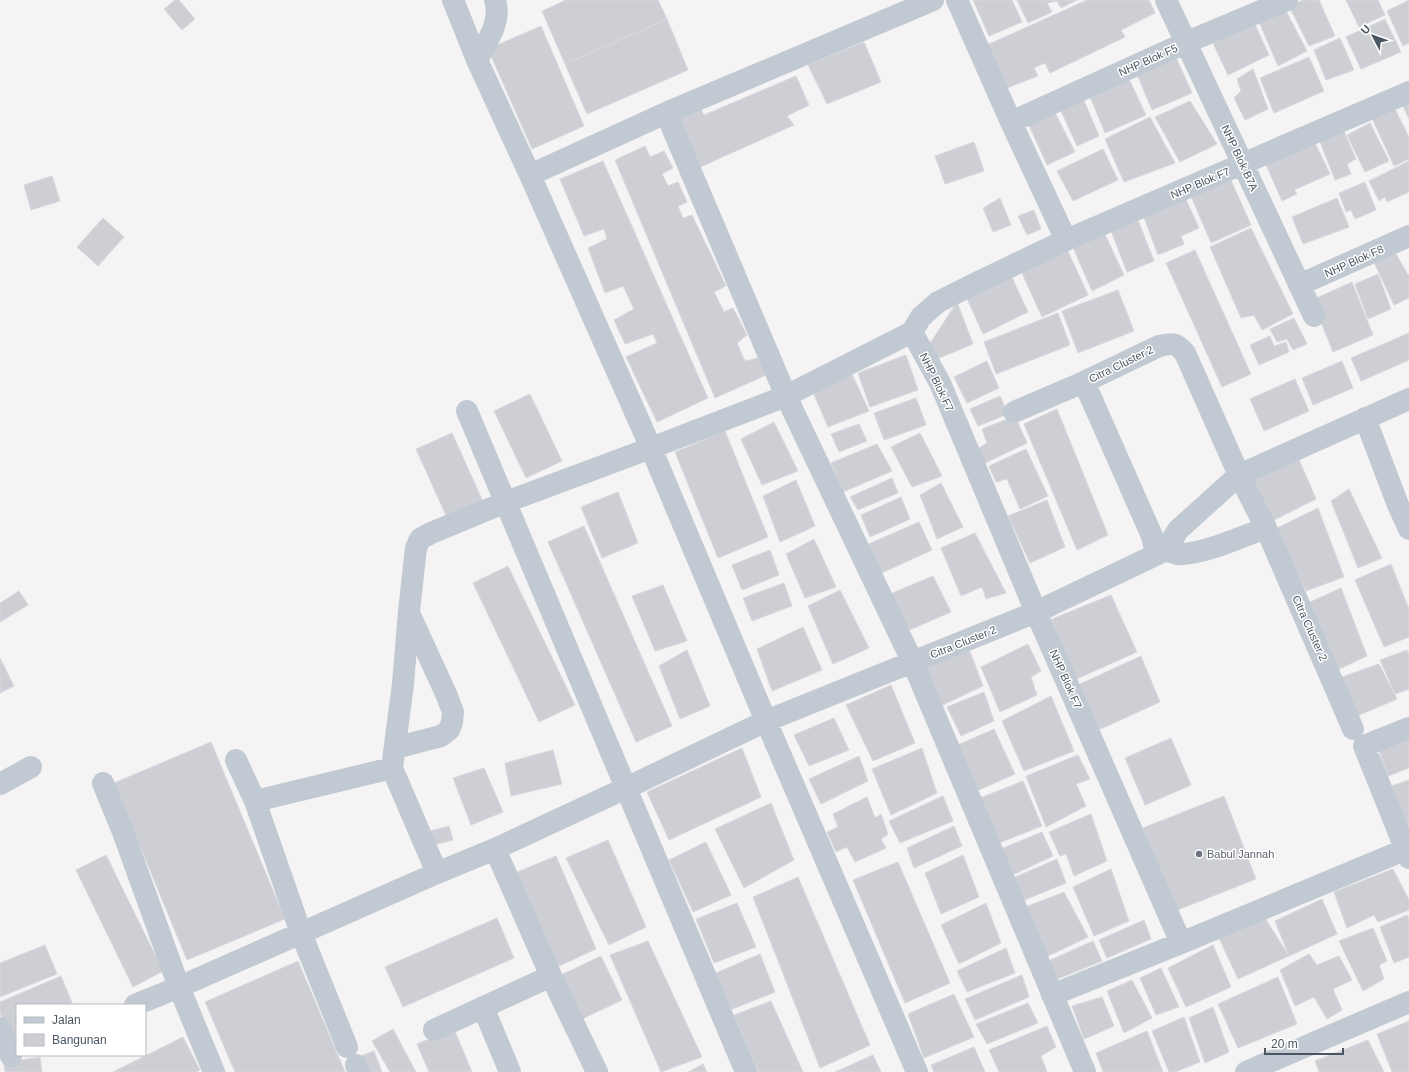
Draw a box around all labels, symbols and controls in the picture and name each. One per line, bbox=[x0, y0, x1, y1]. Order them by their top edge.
north arrow bbox=[1353, 16, 1393, 56]
text: U bbox=[1358, 22, 1373, 36]
street label: NHP Blok F5 bbox=[1117, 42, 1179, 78]
street label: NHP Blok B7A bbox=[1219, 123, 1261, 193]
street label: NHP Blok F7 bbox=[1168, 165, 1232, 201]
street label: NHP Blok F8 bbox=[1323, 243, 1385, 279]
street label: Citra Cluster 2 bbox=[1087, 343, 1155, 385]
street label: NHP Blok F7 bbox=[918, 351, 956, 413]
street label: Citra Cluster 2 bbox=[1290, 593, 1330, 663]
street label: Citra Cluster 2 bbox=[928, 623, 998, 661]
street label: NHP Blok F7 bbox=[1048, 648, 1084, 710]
place label: Babul Jannah bbox=[1207, 848, 1274, 860]
marker: Babul Jannah bbox=[1194, 849, 1204, 859]
legend bbox=[16, 1004, 146, 1056]
text: Jalan bbox=[52, 1013, 81, 1027]
scale bar bbox=[1265, 1030, 1343, 1056]
text: Bangunan bbox=[52, 1033, 107, 1047]
text: 20 m bbox=[1271, 1037, 1298, 1051]

